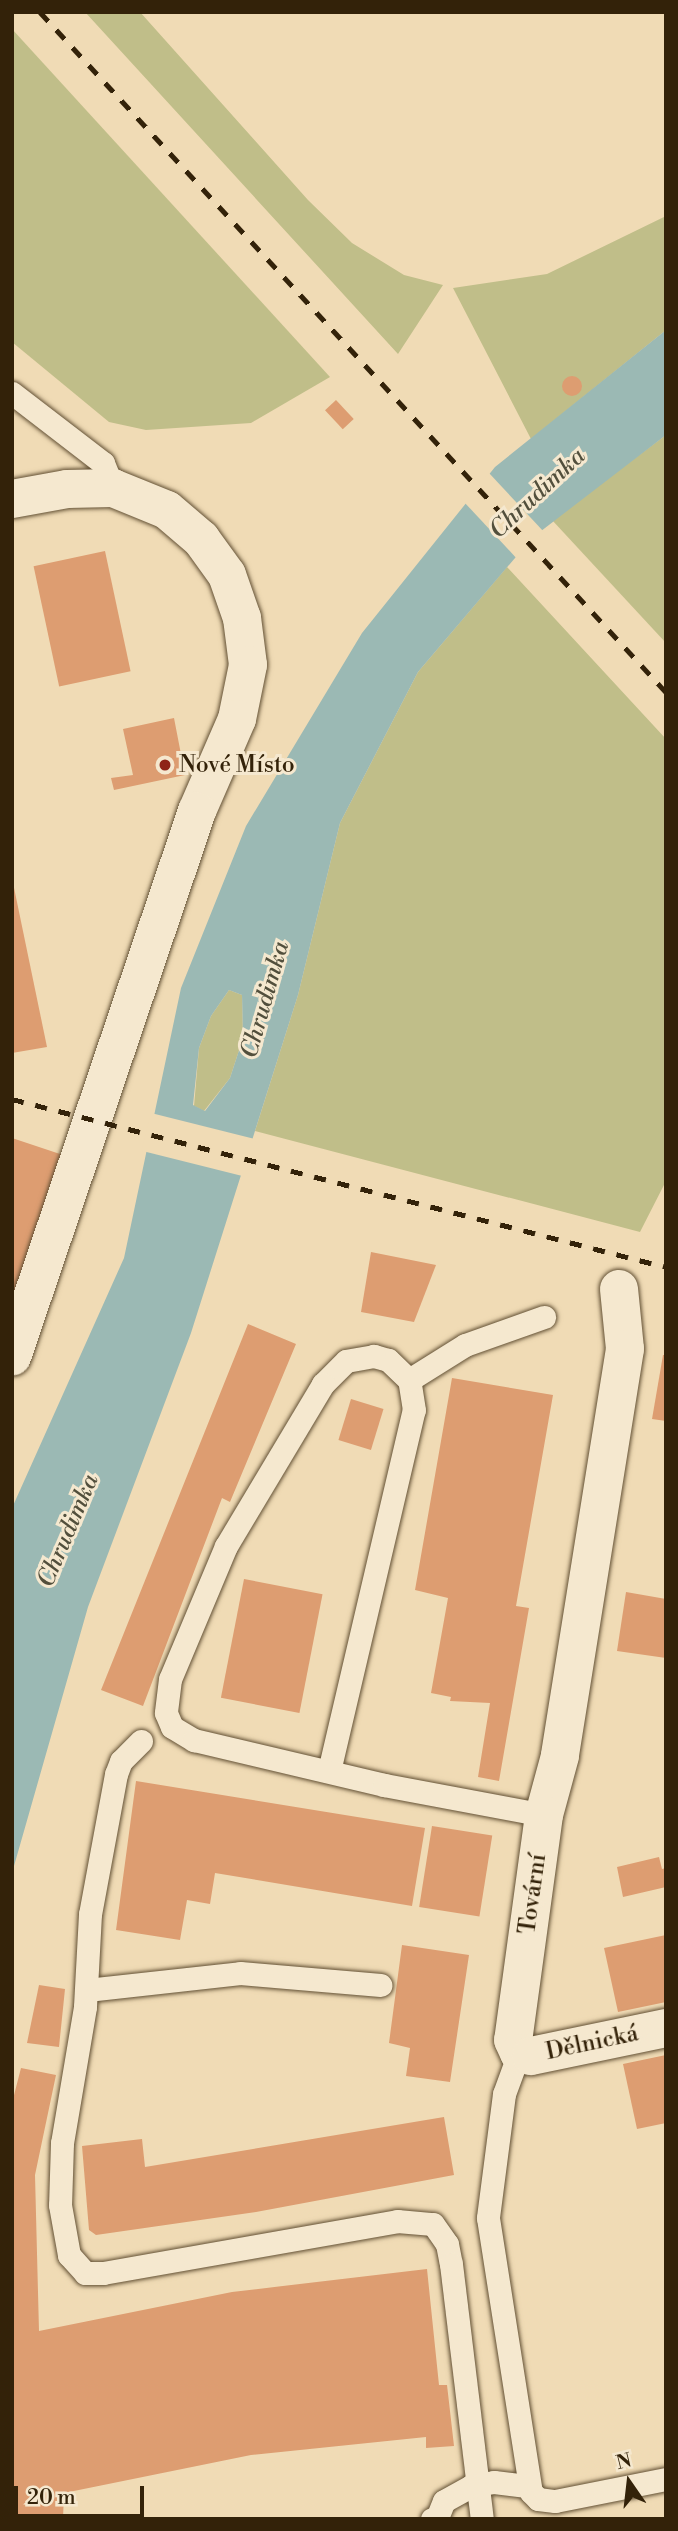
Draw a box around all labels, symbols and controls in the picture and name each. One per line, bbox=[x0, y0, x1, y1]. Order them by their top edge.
water label: Chrudimka bbox=[484, 443, 592, 545]
place label: Nové Místo bbox=[179, 751, 295, 779]
marker: Nové Místo bbox=[157, 757, 173, 773]
water label: Chrudimka bbox=[236, 938, 296, 1062]
water label: Chrudimka bbox=[32, 1470, 106, 1592]
street label: Tovární bbox=[514, 1852, 552, 1936]
street label: Dělnická bbox=[543, 2020, 641, 2066]
north arrow bbox=[594, 2447, 664, 2517]
text: N bbox=[614, 2448, 634, 2475]
scale bar bbox=[18, 2472, 147, 2516]
text: 20 m bbox=[27, 2485, 76, 2511]

